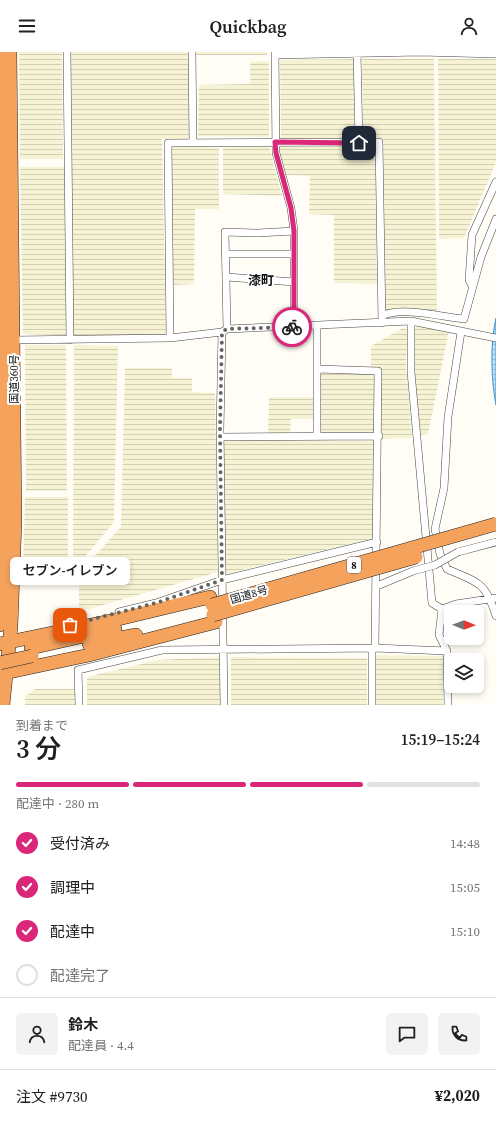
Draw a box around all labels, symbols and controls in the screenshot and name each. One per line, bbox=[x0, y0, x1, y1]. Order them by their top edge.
text: Quickbag bbox=[209, 14, 287, 39]
icon: menu bbox=[16, 15, 38, 37]
icon: person bbox=[458, 15, 480, 37]
pin bbox=[342, 126, 376, 160]
icon: home bbox=[348, 132, 370, 154]
district label: 漆町 bbox=[248, 272, 274, 289]
courier bbox=[272, 307, 312, 347]
icon: bike bbox=[281, 316, 303, 338]
street label: 国道360号 bbox=[7, 354, 22, 404]
callout: セブン-イレブン bbox=[10, 557, 130, 585]
road number: 8 bbox=[347, 557, 361, 573]
text: セブン-イレブン bbox=[22, 562, 118, 579]
street label: 国道8号 bbox=[228, 582, 270, 608]
north arrow bbox=[444, 605, 484, 645]
map controls bbox=[444, 605, 484, 693]
pin bbox=[53, 608, 87, 642]
icon: bag bbox=[59, 614, 81, 636]
button: layers bbox=[444, 653, 484, 693]
text: 到着まで bbox=[16, 717, 68, 734]
text: 15:19–15:24 bbox=[401, 729, 480, 750]
text: 3 分 bbox=[16, 731, 61, 767]
text: 配達中 · 280 m bbox=[16, 795, 99, 812]
icon: check bbox=[16, 832, 38, 854]
text: 受付済み bbox=[50, 833, 110, 854]
text: 14:48 bbox=[450, 835, 480, 852]
icon: check bbox=[16, 876, 38, 898]
text: 調理中 bbox=[50, 877, 95, 898]
text: 15:05 bbox=[450, 879, 480, 896]
icon: check bbox=[16, 920, 38, 942]
text: 配達中 bbox=[50, 921, 95, 942]
text: 15:10 bbox=[450, 923, 480, 940]
text: 配達完了 bbox=[50, 965, 110, 986]
button: person bbox=[16, 1013, 58, 1055]
button: chat bbox=[386, 1013, 428, 1055]
button: phone bbox=[438, 1013, 480, 1055]
text: 鈴木 bbox=[68, 1014, 98, 1035]
text: 配達員 · 4.4 bbox=[68, 1037, 134, 1054]
text: ¥2,020 bbox=[435, 1085, 480, 1106]
text: 注文 #9730 bbox=[16, 1086, 87, 1107]

